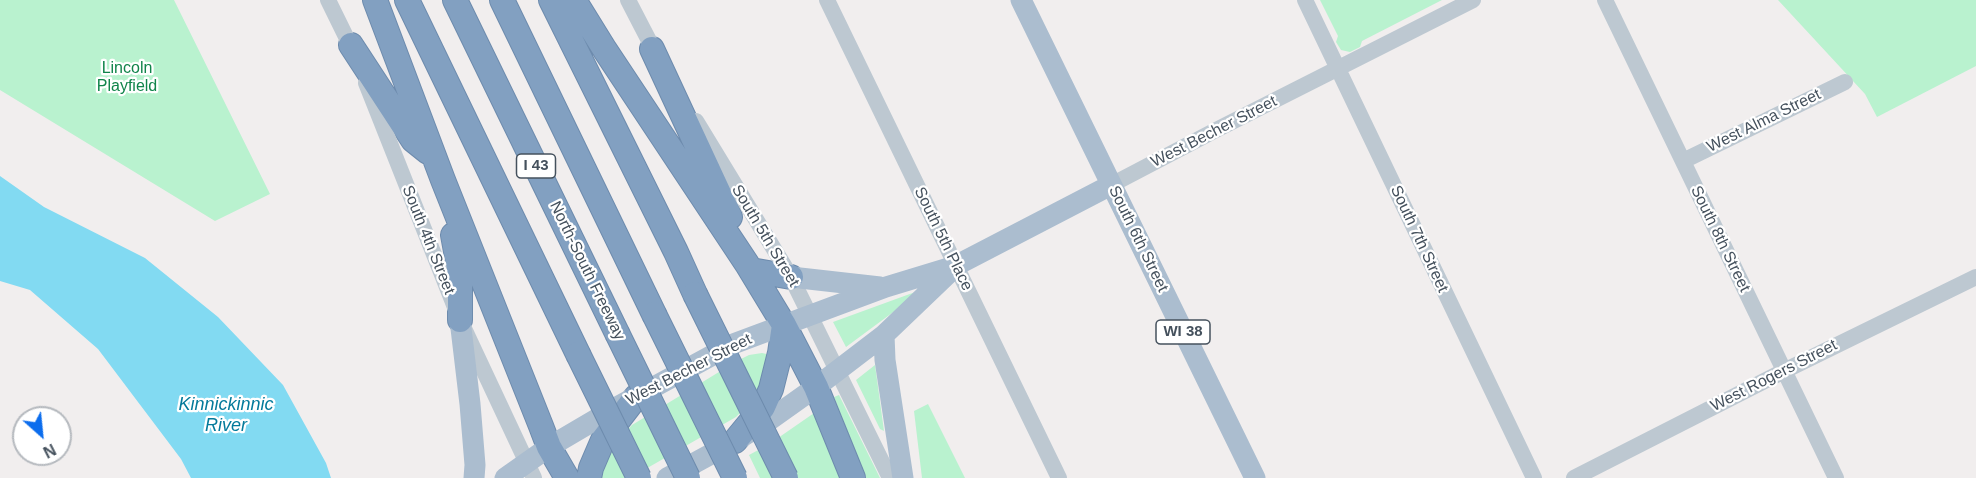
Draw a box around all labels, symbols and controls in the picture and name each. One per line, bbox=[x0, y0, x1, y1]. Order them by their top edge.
park label: Lincoln Playfield bbox=[97, 59, 157, 97]
street label: West Alma Street bbox=[1704, 85, 1824, 157]
street label: West Becher Street bbox=[1148, 92, 1280, 172]
road number: I 43 bbox=[516, 154, 556, 178]
street label: South 5th Street bbox=[727, 181, 803, 291]
street label: South 4th Street bbox=[397, 183, 459, 297]
street label: South 6th Street bbox=[1104, 183, 1172, 295]
street label: South 7th Street bbox=[1386, 183, 1452, 295]
street label: South 8th Street bbox=[1686, 183, 1754, 295]
street label: South 5th Place bbox=[910, 184, 976, 294]
street label: North-South Freeway bbox=[545, 198, 629, 344]
road number: WI 38 bbox=[1156, 320, 1210, 344]
street label: West Becher Street bbox=[623, 330, 755, 410]
street label: West Rogers Street bbox=[1708, 336, 1840, 416]
water label: Kinnickinnic River bbox=[178, 394, 274, 436]
north arrow bbox=[12, 406, 72, 466]
text: N bbox=[40, 441, 59, 461]

